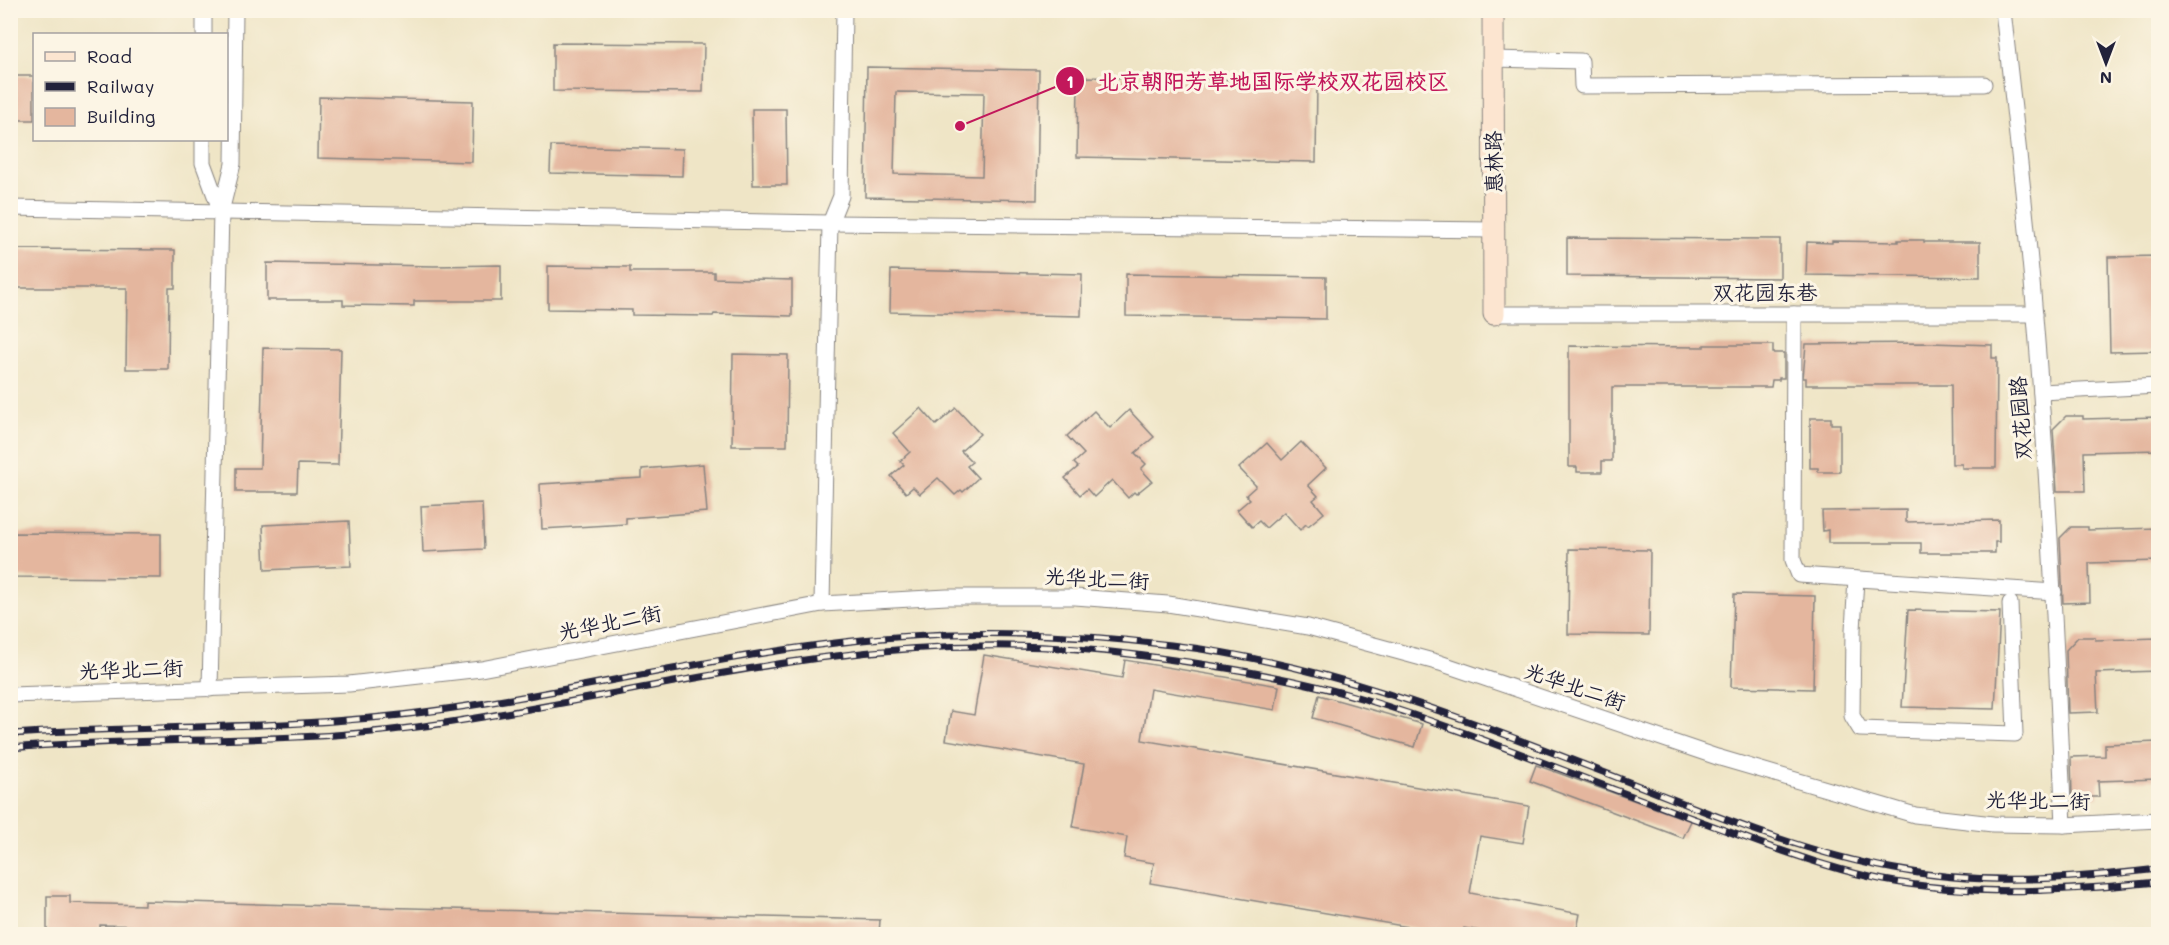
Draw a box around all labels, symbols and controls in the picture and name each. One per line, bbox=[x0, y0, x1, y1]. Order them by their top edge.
legend bbox=[33, 33, 228, 141]
north arrow bbox=[2076, 33, 2136, 93]
text: Road bbox=[87, 44, 132, 68]
callout: 北京朝阳芳草地国际学校双花园校区 bbox=[1055, 61, 1461, 101]
text: 北京朝阳芳草地国际学校双花园校区 bbox=[1097, 66, 1449, 95]
text: N bbox=[2100, 68, 2112, 89]
text: 1 bbox=[1066, 69, 1074, 93]
text: Railway bbox=[87, 74, 154, 98]
text: Building bbox=[87, 104, 155, 128]
street label: 惠林路 bbox=[1478, 130, 1507, 194]
street label: 双花园东巷 bbox=[1713, 278, 1818, 305]
street label: 双花园路 bbox=[2003, 375, 2036, 461]
street label: 光华北二街 bbox=[1044, 561, 1150, 594]
street label: 光华北二街 bbox=[556, 598, 664, 645]
street label: 光华北二街 bbox=[78, 653, 184, 684]
street label: 光华北二街 bbox=[1521, 656, 1630, 715]
street label: 光华北二街 bbox=[1985, 785, 2091, 814]

